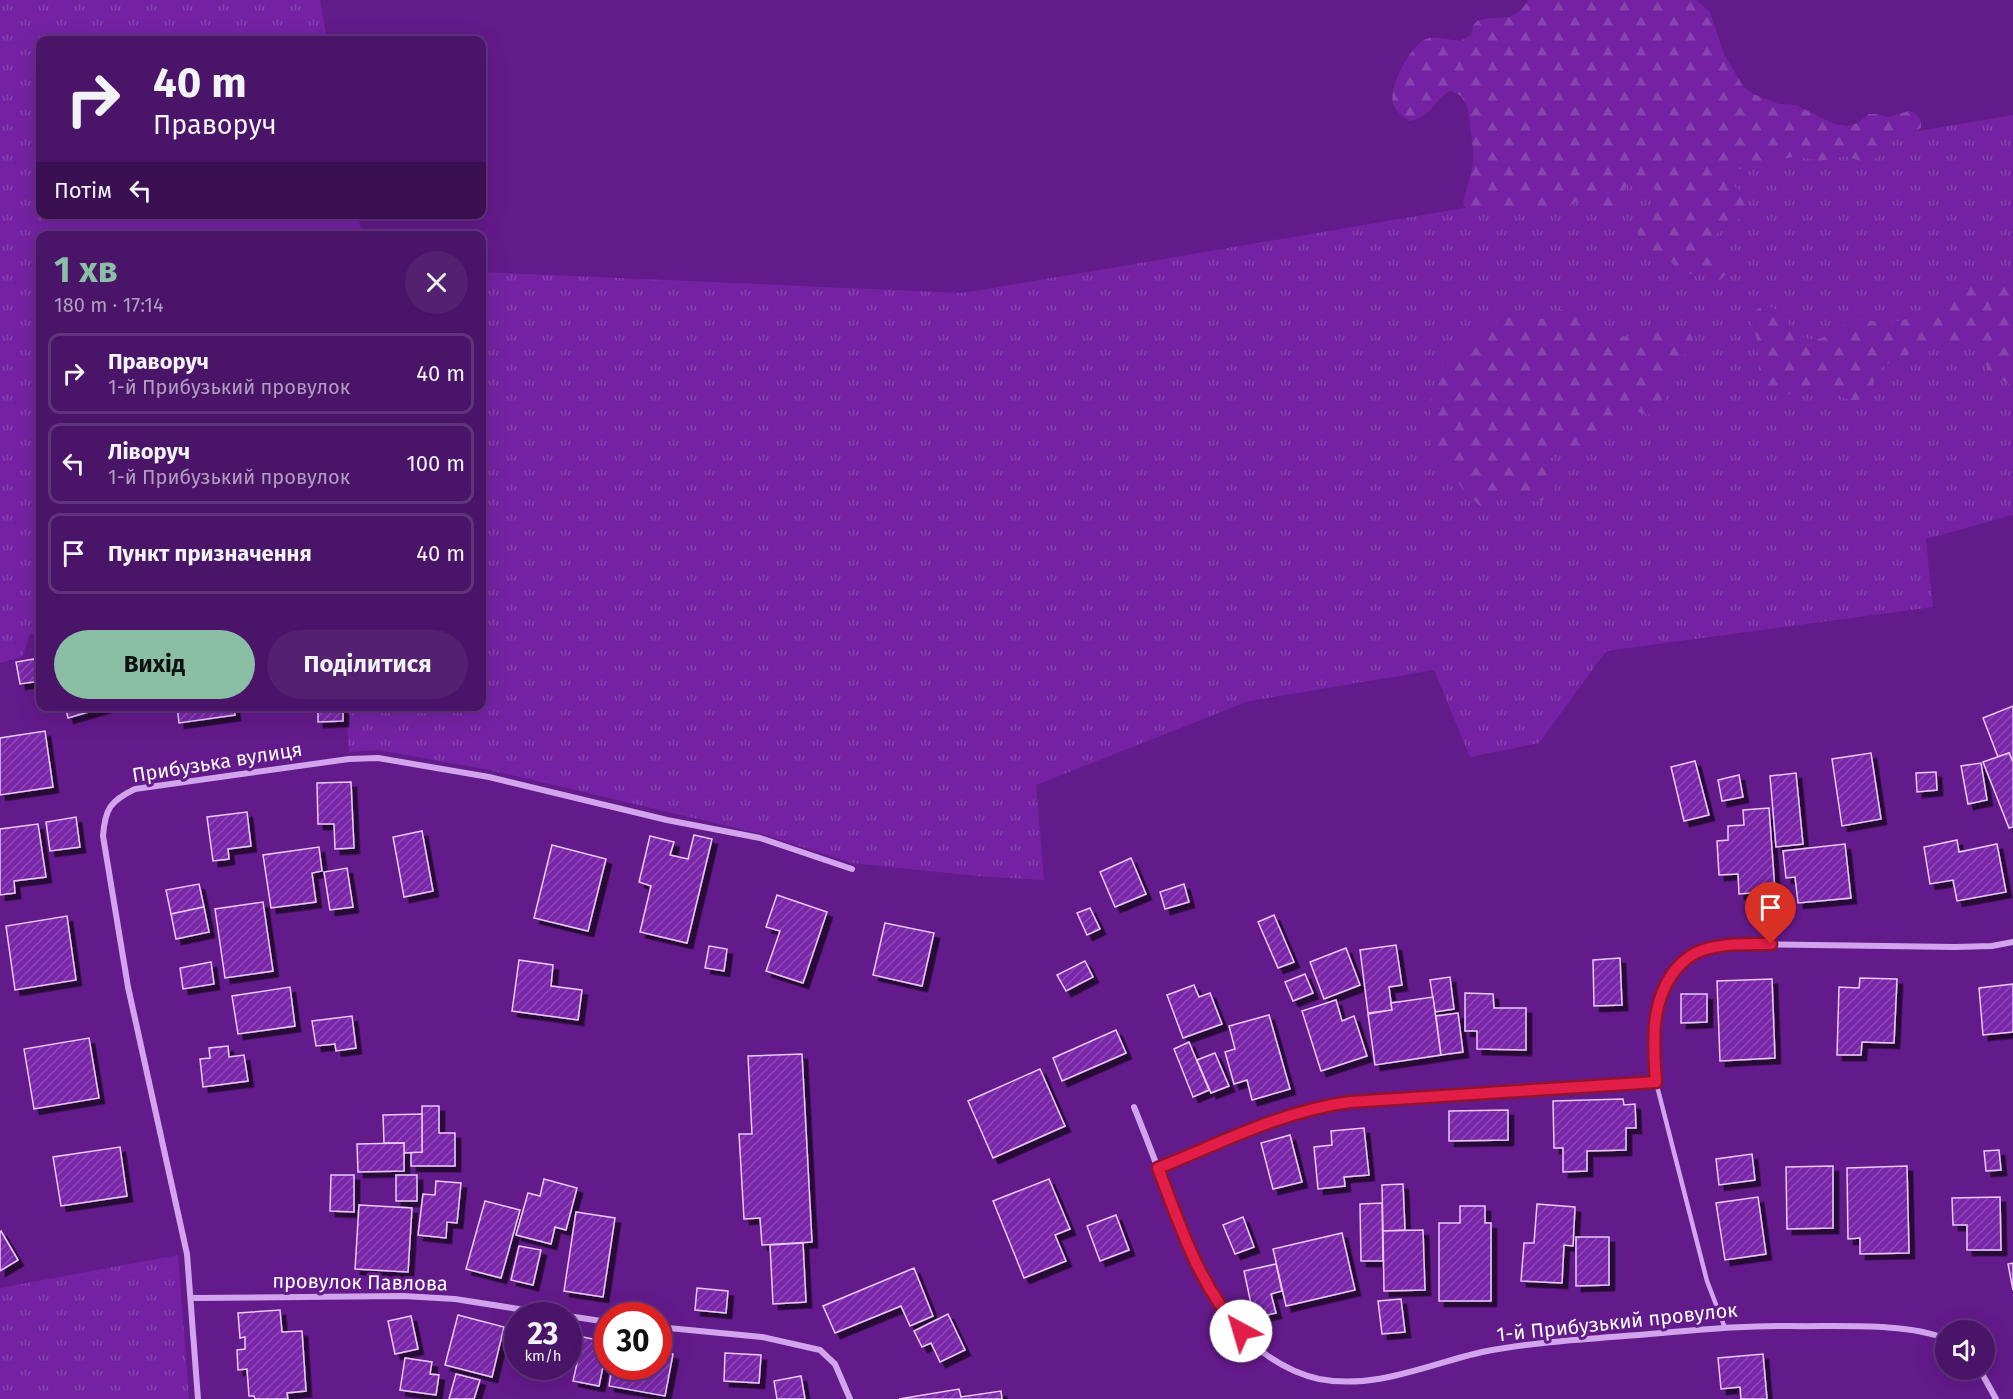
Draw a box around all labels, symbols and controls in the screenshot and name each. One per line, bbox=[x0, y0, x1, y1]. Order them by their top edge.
text: 40 m bbox=[153, 58, 247, 108]
icon: right bbox=[54, 60, 132, 138]
text: Праворуч bbox=[153, 109, 277, 141]
icon: left bbox=[124, 174, 157, 207]
text: Потім bbox=[54, 177, 112, 204]
text: 1 хв bbox=[54, 248, 118, 292]
button: close bbox=[405, 251, 468, 314]
text: 180 m · 17:14 bbox=[54, 293, 164, 317]
text: Праворуч bbox=[108, 348, 209, 375]
icon: right bbox=[57, 357, 90, 390]
text: 40 m bbox=[416, 360, 465, 387]
text: 1-й Прибузький провулок bbox=[108, 375, 350, 399]
text: Ліворуч bbox=[108, 438, 190, 465]
icon: left bbox=[57, 447, 90, 480]
text: 100 m bbox=[406, 450, 465, 477]
text: 1-й Прибузький провулок bbox=[108, 465, 350, 489]
icon: arrive bbox=[57, 537, 90, 570]
text: Пункт призначення bbox=[108, 540, 312, 567]
text: 40 m bbox=[416, 540, 465, 567]
button: Вихід bbox=[54, 630, 255, 699]
button: Поділитися bbox=[267, 630, 468, 699]
street label: Прибузька вулиця bbox=[130, 737, 304, 787]
pin bbox=[1745, 882, 1796, 944]
icon: arrive bbox=[1754, 891, 1787, 924]
street label: провулок Павлова bbox=[272, 1268, 448, 1296]
street label: 1-й Прибузький провулок bbox=[1495, 1297, 1739, 1347]
position arrow bbox=[1209, 1299, 1273, 1363]
speed limit sign: 30 bbox=[594, 1302, 672, 1380]
text: 23 bbox=[528, 1316, 558, 1352]
map controls bbox=[1935, 1320, 1995, 1380]
button: sound bbox=[1935, 1320, 1995, 1380]
text: km/h bbox=[524, 1347, 562, 1365]

